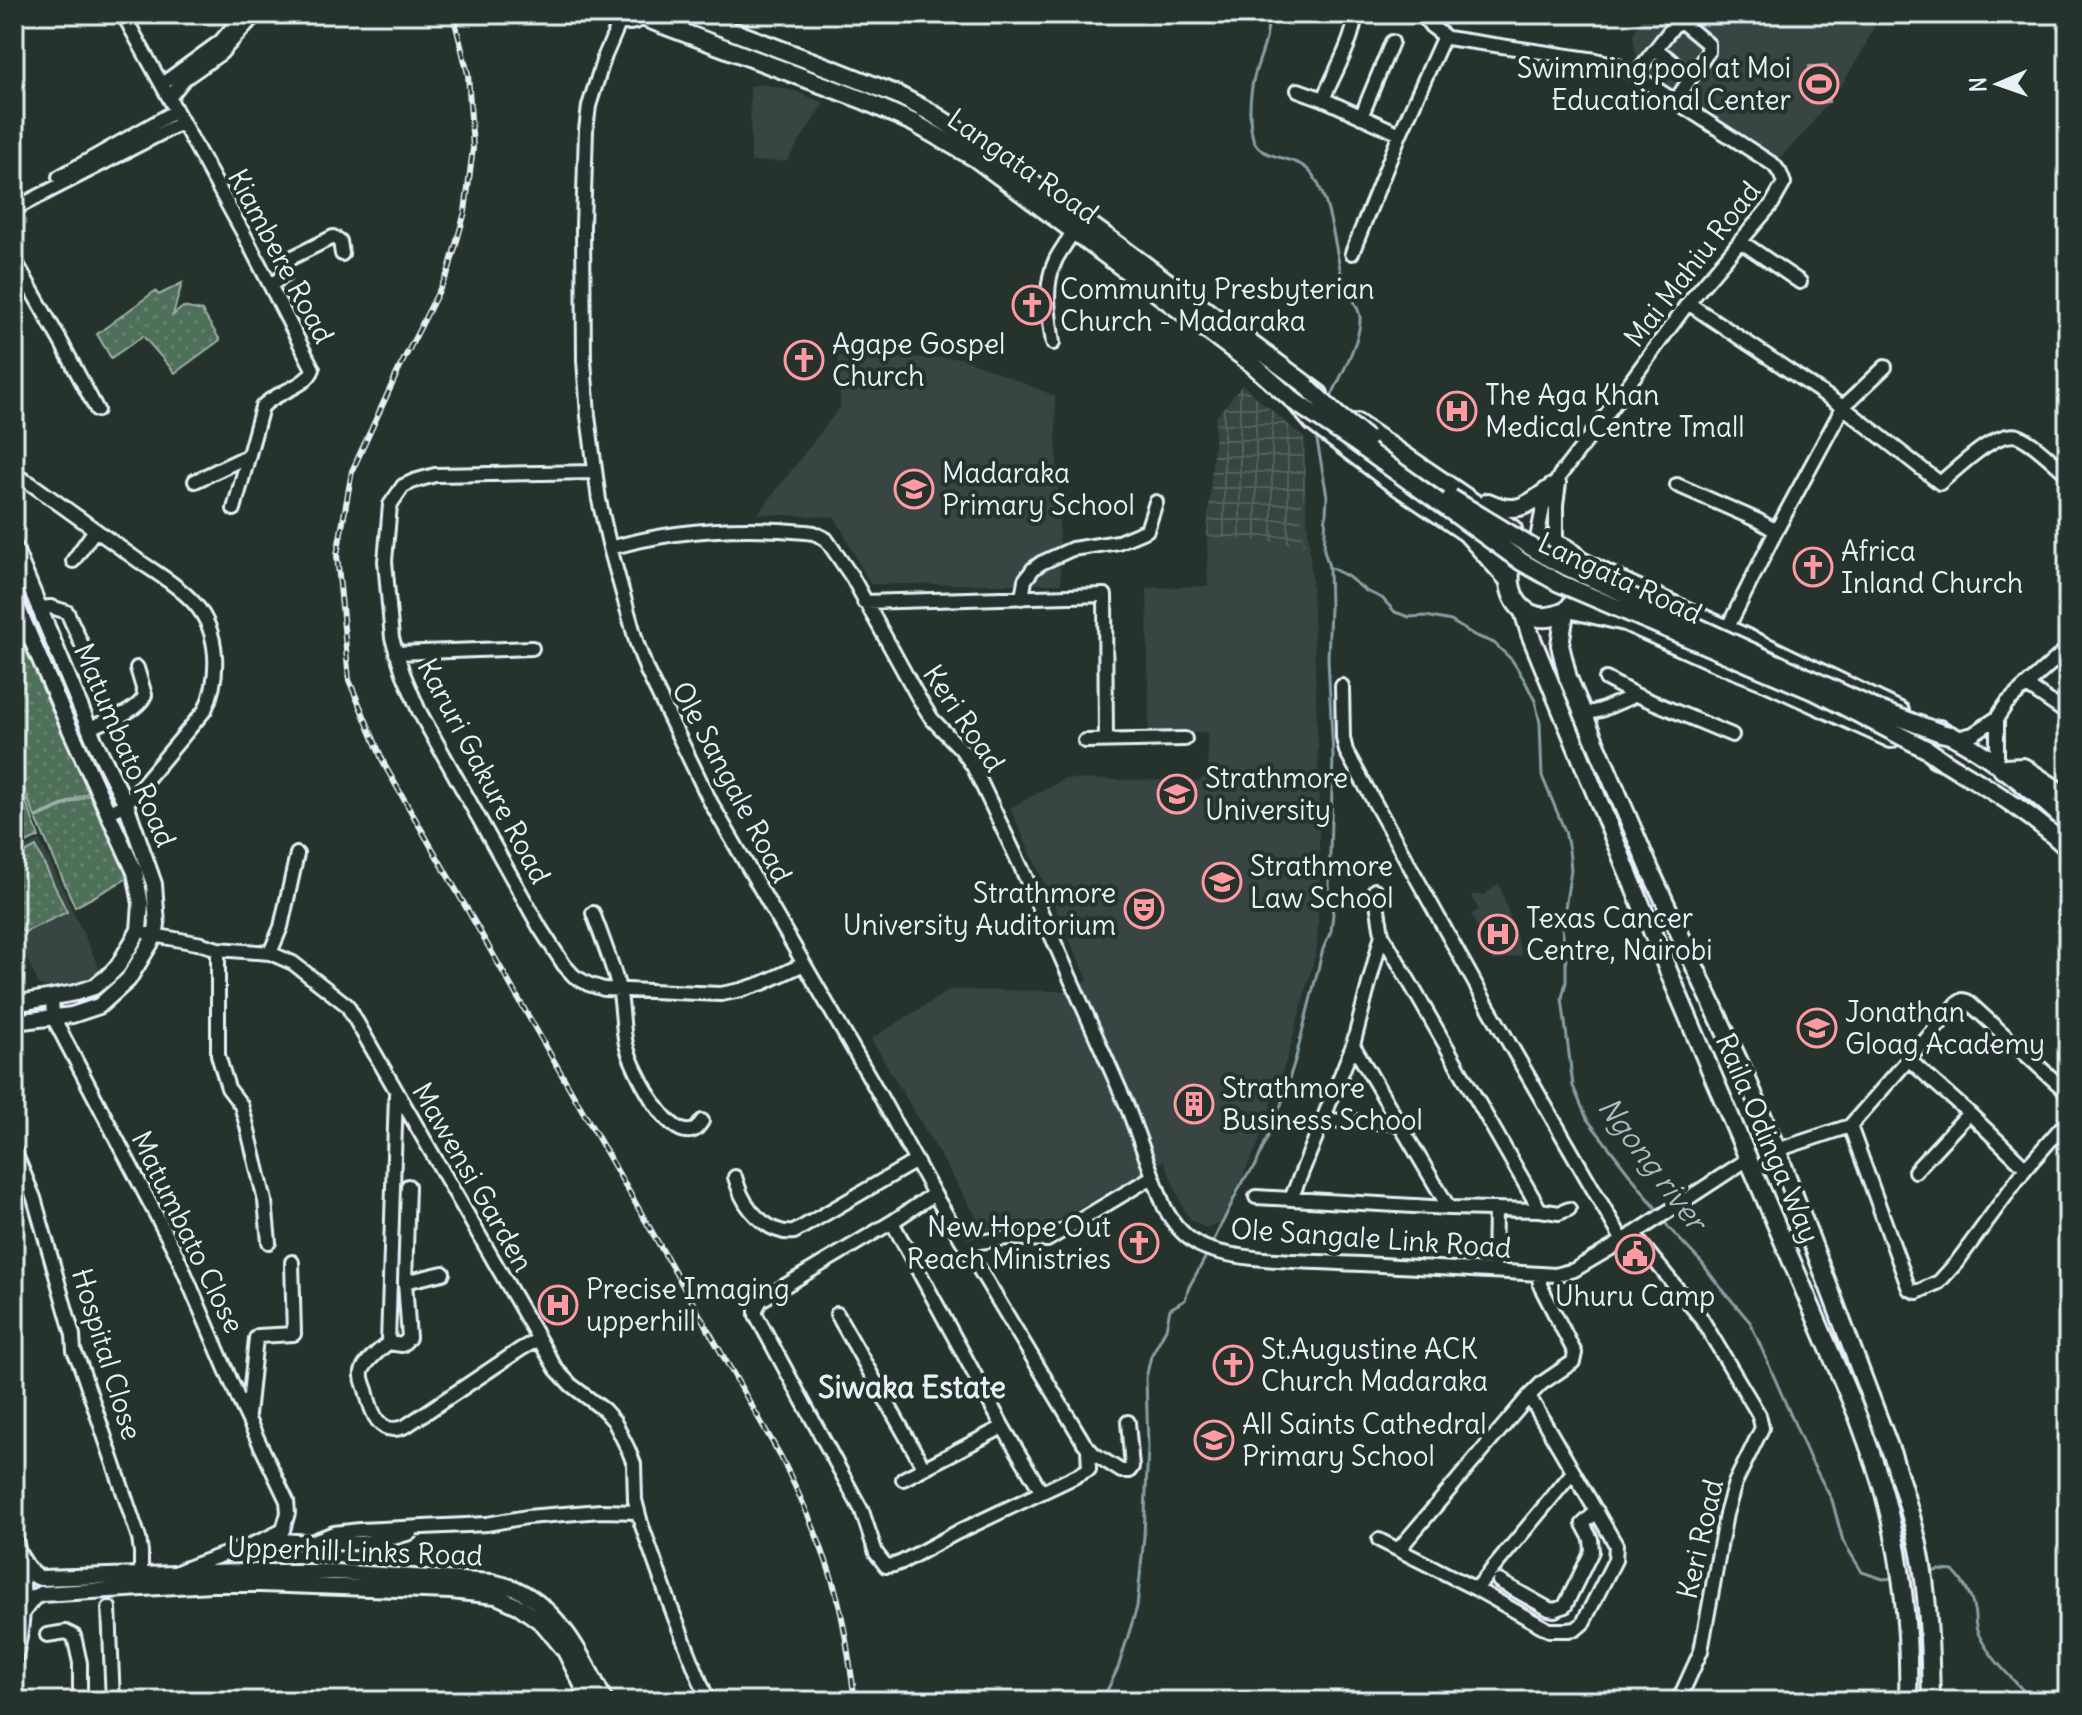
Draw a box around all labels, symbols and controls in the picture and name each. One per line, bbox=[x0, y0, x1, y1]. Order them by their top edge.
north arrow bbox=[1958, 44, 2038, 124]
place label: Swimming pool at Moi Educational Center bbox=[1517, 50, 1791, 118]
sports icon: Swimming pool at Moi Educational Center bbox=[1798, 63, 1840, 105]
text: N bbox=[1964, 77, 1992, 93]
street label: Langata Road bbox=[940, 101, 1106, 231]
street label: Kiambere Road bbox=[220, 162, 342, 350]
street label: Mai Mahiu Road bbox=[1616, 174, 1768, 354]
place label: Community Presbyterian Church - Madaraka bbox=[1060, 271, 1374, 339]
church icon: Community Presbyterian Church - Madaraka bbox=[1011, 284, 1053, 326]
place label: Agape Gospel Church bbox=[832, 326, 1005, 394]
church icon: Agape Gospel Church bbox=[783, 339, 825, 381]
place label: The Aga Khan Medical Centre Tmall bbox=[1485, 377, 1745, 445]
hospital icon: The Aga Khan Medical Centre Tmall bbox=[1436, 390, 1478, 432]
place label: Madaraka Primary School bbox=[942, 455, 1135, 523]
school or university icon: Madaraka Primary School bbox=[893, 468, 935, 510]
street label: Langata Road bbox=[1532, 524, 1708, 632]
place label: Africa Inland Church bbox=[1841, 533, 2023, 601]
church icon: Africa Inland Church bbox=[1792, 546, 1834, 588]
street label: Matumbato Road bbox=[66, 638, 184, 852]
street label: Karuri Gakure Road bbox=[409, 652, 559, 890]
street label: Keri Road bbox=[915, 657, 1013, 779]
street label: Ole Sangale Road bbox=[664, 675, 800, 889]
place label: Strathmore University bbox=[1205, 760, 1348, 828]
school or university icon: Strathmore University bbox=[1156, 773, 1198, 815]
place label: Strathmore Law School bbox=[1250, 848, 1393, 916]
school or university icon: Strathmore Law School bbox=[1201, 861, 1243, 903]
place label: Strathmore University Auditorium bbox=[843, 875, 1116, 943]
theatre icon: Strathmore University Auditorium bbox=[1123, 888, 1165, 930]
place label: Texas Cancer Centre, Nairobi bbox=[1526, 900, 1712, 968]
hospital icon: Texas Cancer Centre, Nairobi bbox=[1477, 913, 1519, 955]
place label: Jonathan Gloag Academy bbox=[1845, 994, 2045, 1062]
school or university icon: Jonathan Gloag Academy bbox=[1796, 1007, 1838, 1049]
street label: Raila Odinga Way bbox=[1708, 1028, 1828, 1248]
place label: Strathmore Business School bbox=[1222, 1070, 1423, 1138]
street label: Mawensi Garden bbox=[404, 1076, 542, 1278]
building icon: Strathmore Business School bbox=[1173, 1083, 1215, 1125]
water label: Ngong river bbox=[1590, 1089, 1718, 1241]
street label: Matumbato Close bbox=[124, 1125, 252, 1339]
place label: New Hope Out Reach Ministries bbox=[907, 1209, 1111, 1277]
street label: Ole Sangale Link Road bbox=[1229, 1210, 1513, 1266]
church icon: New Hope Out Reach Ministries bbox=[1118, 1222, 1160, 1264]
public building icon: Uhuru Camp bbox=[1614, 1233, 1656, 1275]
street label: Hospital Close bbox=[64, 1264, 150, 1444]
place label: Precise Imaging upperhill bbox=[586, 1271, 790, 1339]
place label: Uhuru Camp bbox=[1555, 1278, 1715, 1314]
hospital icon: Precise Imaging upperhill bbox=[537, 1284, 579, 1326]
place label: St.Augustine ACK Church Madaraka bbox=[1261, 1331, 1488, 1399]
church icon: St.Augustine ACK Church Madaraka bbox=[1212, 1344, 1254, 1386]
district label: Siwaka Estate bbox=[818, 1368, 1006, 1406]
place label: All Saints Cathedral Primary School bbox=[1242, 1406, 1487, 1474]
school or university icon: All Saints Cathedral Primary School bbox=[1193, 1419, 1235, 1461]
street label: Keri Road bbox=[1669, 1476, 1731, 1602]
street label: Upperhill Links Road bbox=[226, 1529, 484, 1573]

